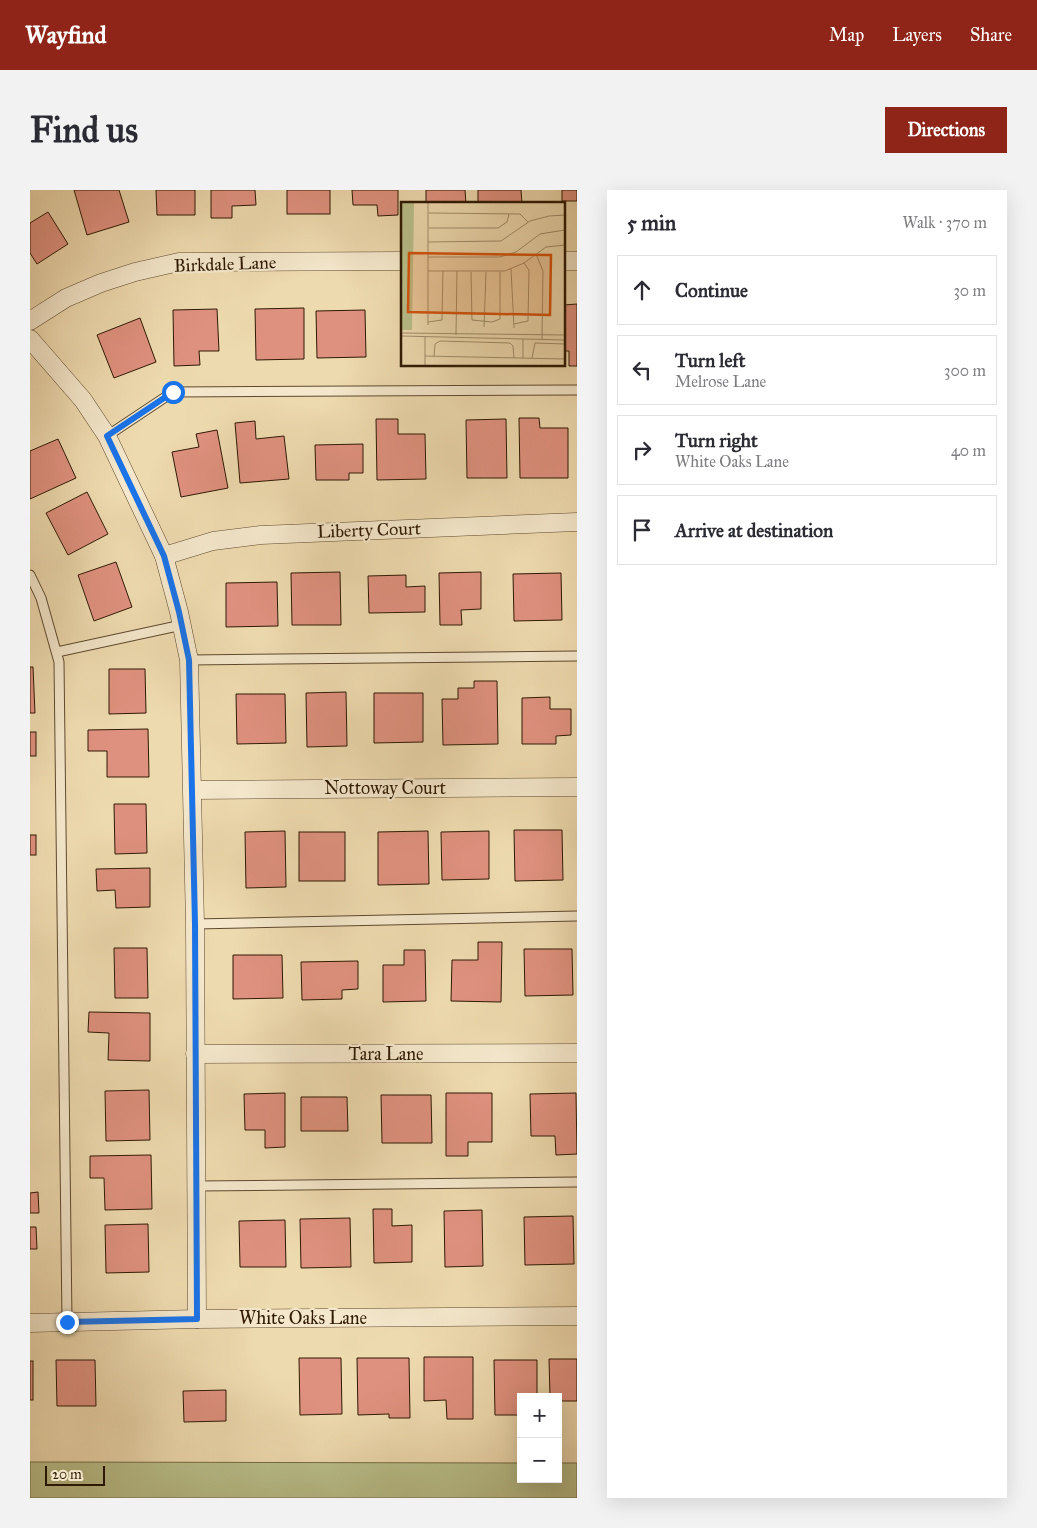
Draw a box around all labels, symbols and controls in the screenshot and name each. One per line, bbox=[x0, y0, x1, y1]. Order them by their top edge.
text: Wayfind bbox=[25, 20, 107, 50]
text: Map bbox=[829, 24, 864, 46]
text: Layers bbox=[892, 24, 942, 46]
text: Share bbox=[970, 24, 1012, 46]
button: Directions bbox=[885, 107, 1007, 153]
text: Find us bbox=[30, 109, 138, 152]
inset map bbox=[401, 202, 564, 366]
text: 5 min bbox=[627, 210, 676, 236]
text: Walk · 370 m bbox=[903, 213, 987, 232]
street label: Birkdale Lane bbox=[173, 251, 277, 277]
icon: ahead bbox=[628, 276, 656, 304]
text: Continue bbox=[675, 279, 748, 302]
text: 30 m bbox=[953, 281, 986, 300]
text: Turn left bbox=[675, 349, 745, 372]
icon: left bbox=[628, 356, 656, 384]
text: 300 m bbox=[944, 361, 986, 380]
text: Melrose Lane bbox=[675, 372, 766, 391]
route start bbox=[162, 381, 185, 404]
text: Turn right bbox=[675, 429, 758, 452]
icon: right bbox=[628, 436, 656, 464]
text: 40 m bbox=[951, 441, 986, 460]
text: White Oaks Lane bbox=[675, 452, 789, 471]
icon: arrive bbox=[628, 516, 656, 544]
street label: Liberty Court bbox=[317, 517, 422, 543]
text: Arrive at destination bbox=[675, 519, 833, 542]
street label: Nottoway Court bbox=[324, 777, 446, 799]
street label: Tara Lane bbox=[348, 1043, 424, 1065]
street label: White Oaks Lane bbox=[239, 1307, 367, 1329]
route end bbox=[56, 1311, 79, 1334]
map controls bbox=[517, 1393, 562, 1483]
button: + bbox=[517, 1393, 562, 1438]
button: − bbox=[517, 1438, 562, 1483]
scale bar bbox=[45, 1463, 105, 1486]
text: 20 m bbox=[52, 1466, 82, 1483]

